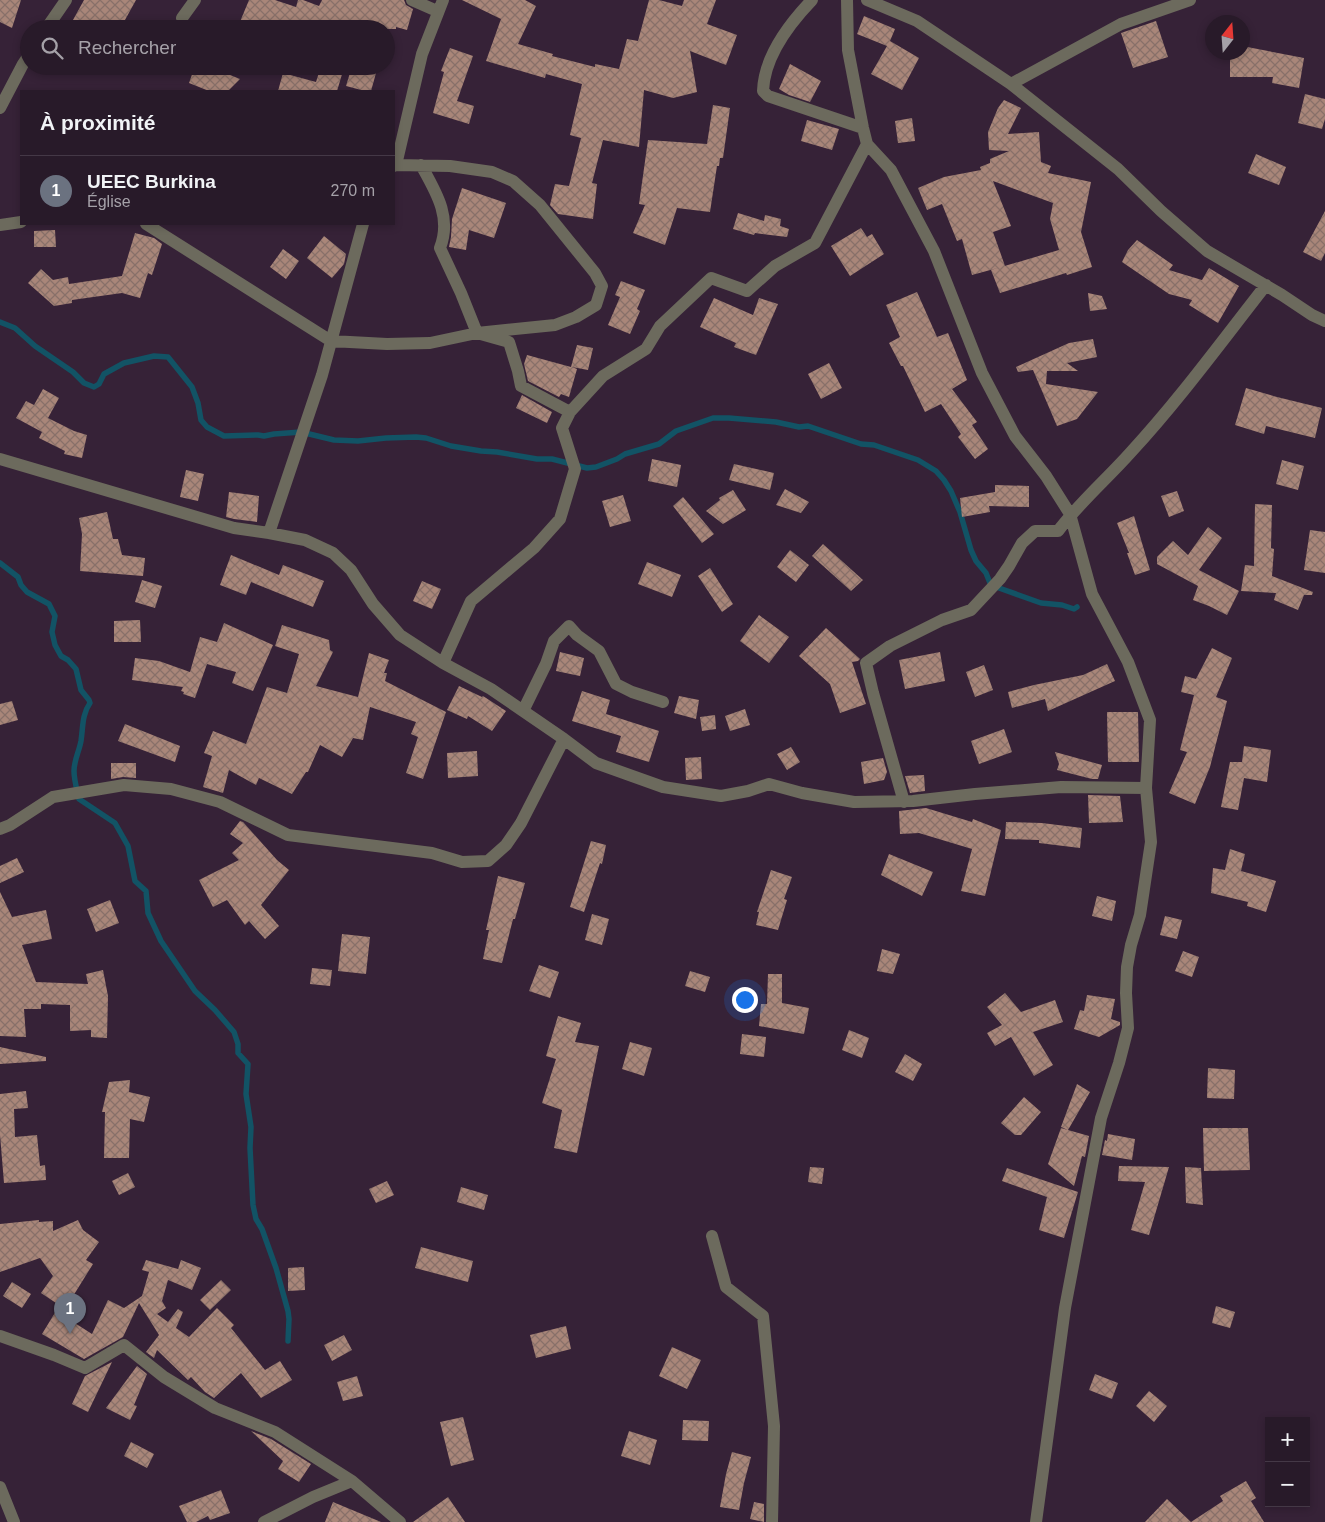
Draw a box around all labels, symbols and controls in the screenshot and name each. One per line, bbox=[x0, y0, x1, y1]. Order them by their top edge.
north arrow bbox=[1205, 15, 1250, 60]
search box bbox=[20, 20, 395, 75]
icon: search bbox=[38, 34, 66, 62]
text: Rechercher bbox=[78, 37, 176, 58]
text: À proximité bbox=[40, 111, 156, 134]
text: UEEC Burkina bbox=[87, 171, 216, 192]
text: 1 bbox=[52, 182, 60, 199]
text: 270 m bbox=[331, 182, 375, 199]
text: Église bbox=[87, 193, 131, 210]
your location bbox=[732, 987, 758, 1013]
pin: 1 bbox=[54, 1293, 86, 1334]
map controls bbox=[1265, 1417, 1310, 1507]
button: + bbox=[1265, 1417, 1310, 1462]
button: − bbox=[1265, 1462, 1310, 1507]

